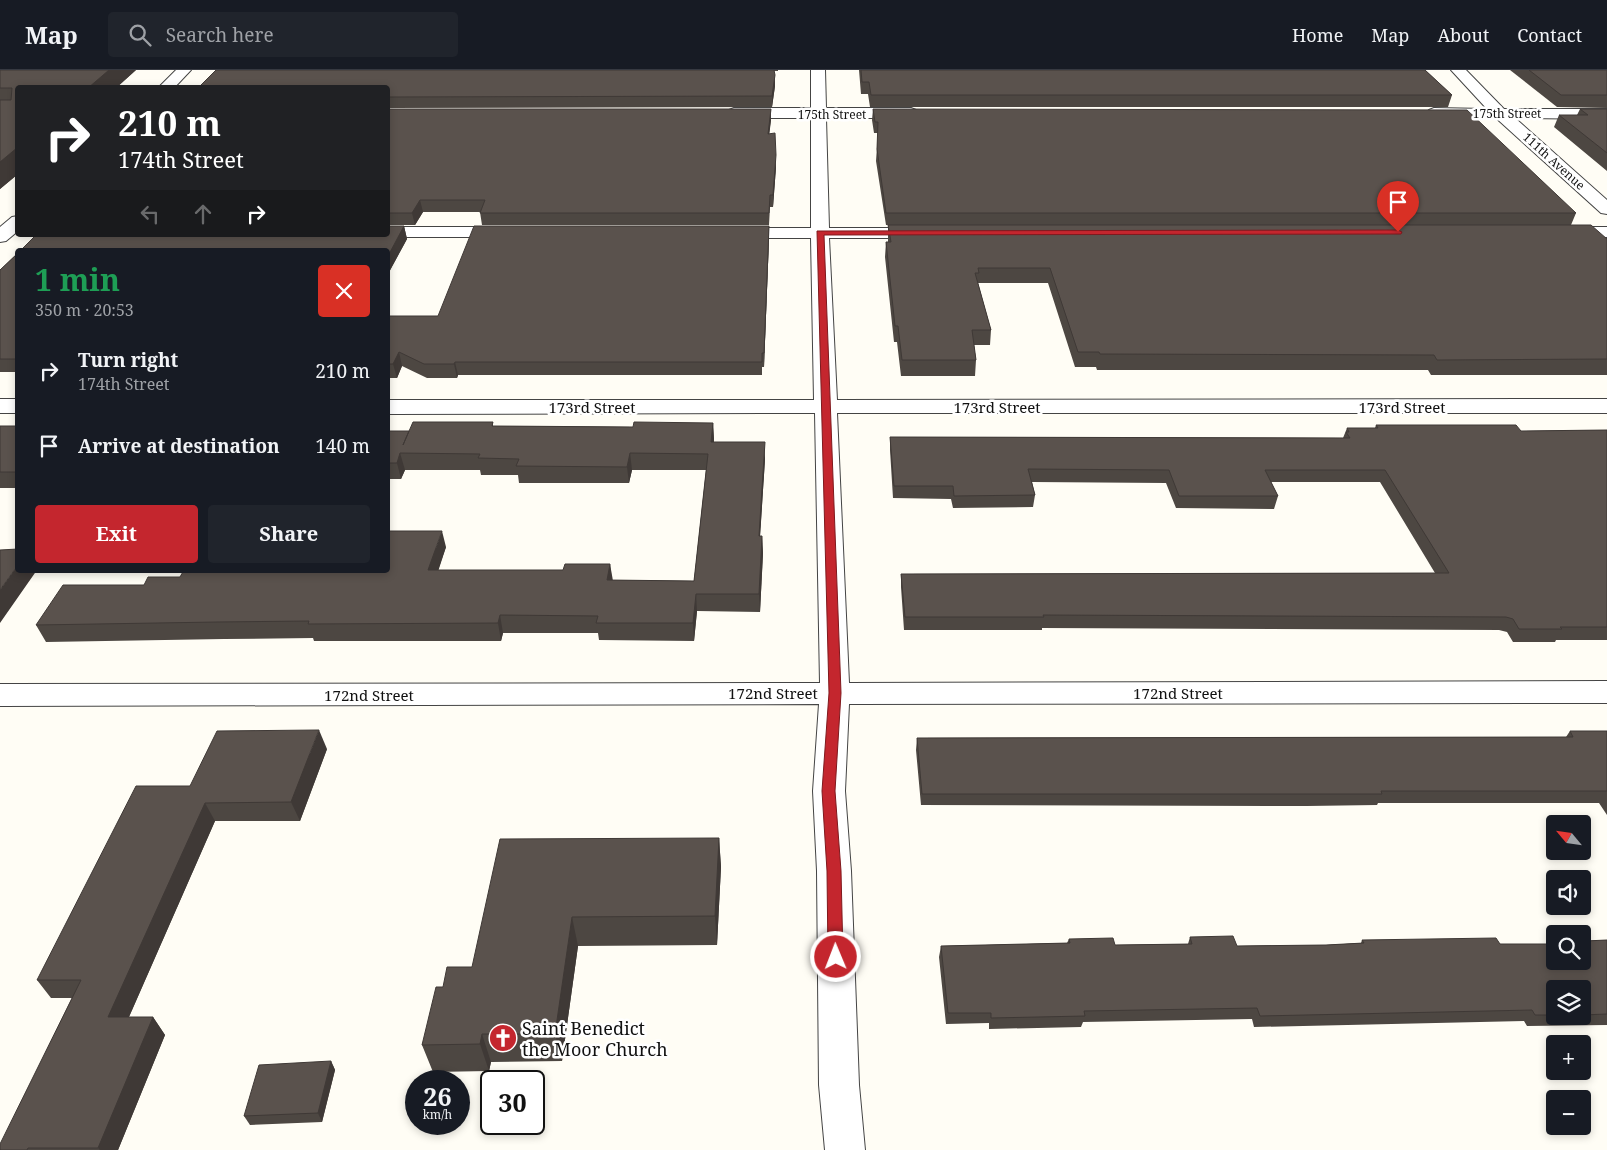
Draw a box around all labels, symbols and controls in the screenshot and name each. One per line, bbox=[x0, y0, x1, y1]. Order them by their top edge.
search box bbox=[108, 12, 458, 57]
text: Map bbox=[25, 18, 78, 51]
icon: search bbox=[126, 21, 154, 49]
text: Search here bbox=[166, 22, 274, 48]
text: Home bbox=[1292, 23, 1343, 47]
text: Map bbox=[1371, 23, 1409, 47]
text: About bbox=[1437, 23, 1489, 47]
text: Contact bbox=[1517, 23, 1582, 47]
text: 210 m bbox=[118, 99, 221, 146]
icon: right bbox=[35, 105, 100, 170]
street label: 175th Street bbox=[1473, 105, 1541, 122]
street label: 175th Street bbox=[798, 106, 866, 123]
street label: 111th Avenue bbox=[1519, 129, 1589, 193]
text: 174th Street bbox=[118, 144, 244, 174]
pin bbox=[1377, 181, 1419, 232]
icon: arrive bbox=[1384, 188, 1412, 216]
icon: left bbox=[136, 200, 164, 228]
icon: ahead bbox=[189, 200, 217, 228]
icon: right bbox=[242, 200, 270, 228]
text: 1 min bbox=[35, 259, 120, 300]
button: close bbox=[318, 265, 370, 317]
text: 350 m · 20:53 bbox=[35, 299, 134, 321]
text: Turn right bbox=[78, 347, 178, 373]
icon: right bbox=[35, 357, 63, 385]
text: 210 m bbox=[315, 358, 370, 384]
text: 174th Street bbox=[78, 373, 169, 395]
street label: 173rd Street bbox=[548, 397, 636, 417]
street label: 173rd Street bbox=[953, 397, 1041, 417]
street label: 173rd Street bbox=[1358, 397, 1446, 417]
icon: arrive bbox=[35, 432, 63, 460]
text: Arrive at destination bbox=[78, 433, 280, 459]
text: 140 m bbox=[315, 433, 370, 459]
button: Exit bbox=[35, 505, 198, 563]
button: Share bbox=[208, 505, 370, 563]
street label: 172nd Street bbox=[728, 683, 818, 703]
street label: 172nd Street bbox=[1133, 683, 1223, 703]
street label: 172nd Street bbox=[324, 685, 414, 705]
north arrow bbox=[1546, 815, 1591, 860]
map controls bbox=[1546, 815, 1591, 1135]
button: sound bbox=[1546, 870, 1591, 915]
button: search bbox=[1546, 925, 1591, 970]
position arrow bbox=[809, 930, 861, 982]
button: layers bbox=[1546, 980, 1591, 1025]
place label: Saint Benedict the Moor Church bbox=[522, 1016, 668, 1061]
church icon: Saint Benedict the Moor Church bbox=[488, 1023, 518, 1053]
button: + bbox=[1546, 1035, 1591, 1080]
speed limit sign: 30 bbox=[480, 1070, 545, 1135]
text: 26 bbox=[423, 1079, 452, 1113]
button: − bbox=[1546, 1090, 1591, 1135]
text: km/h bbox=[423, 1106, 452, 1123]

